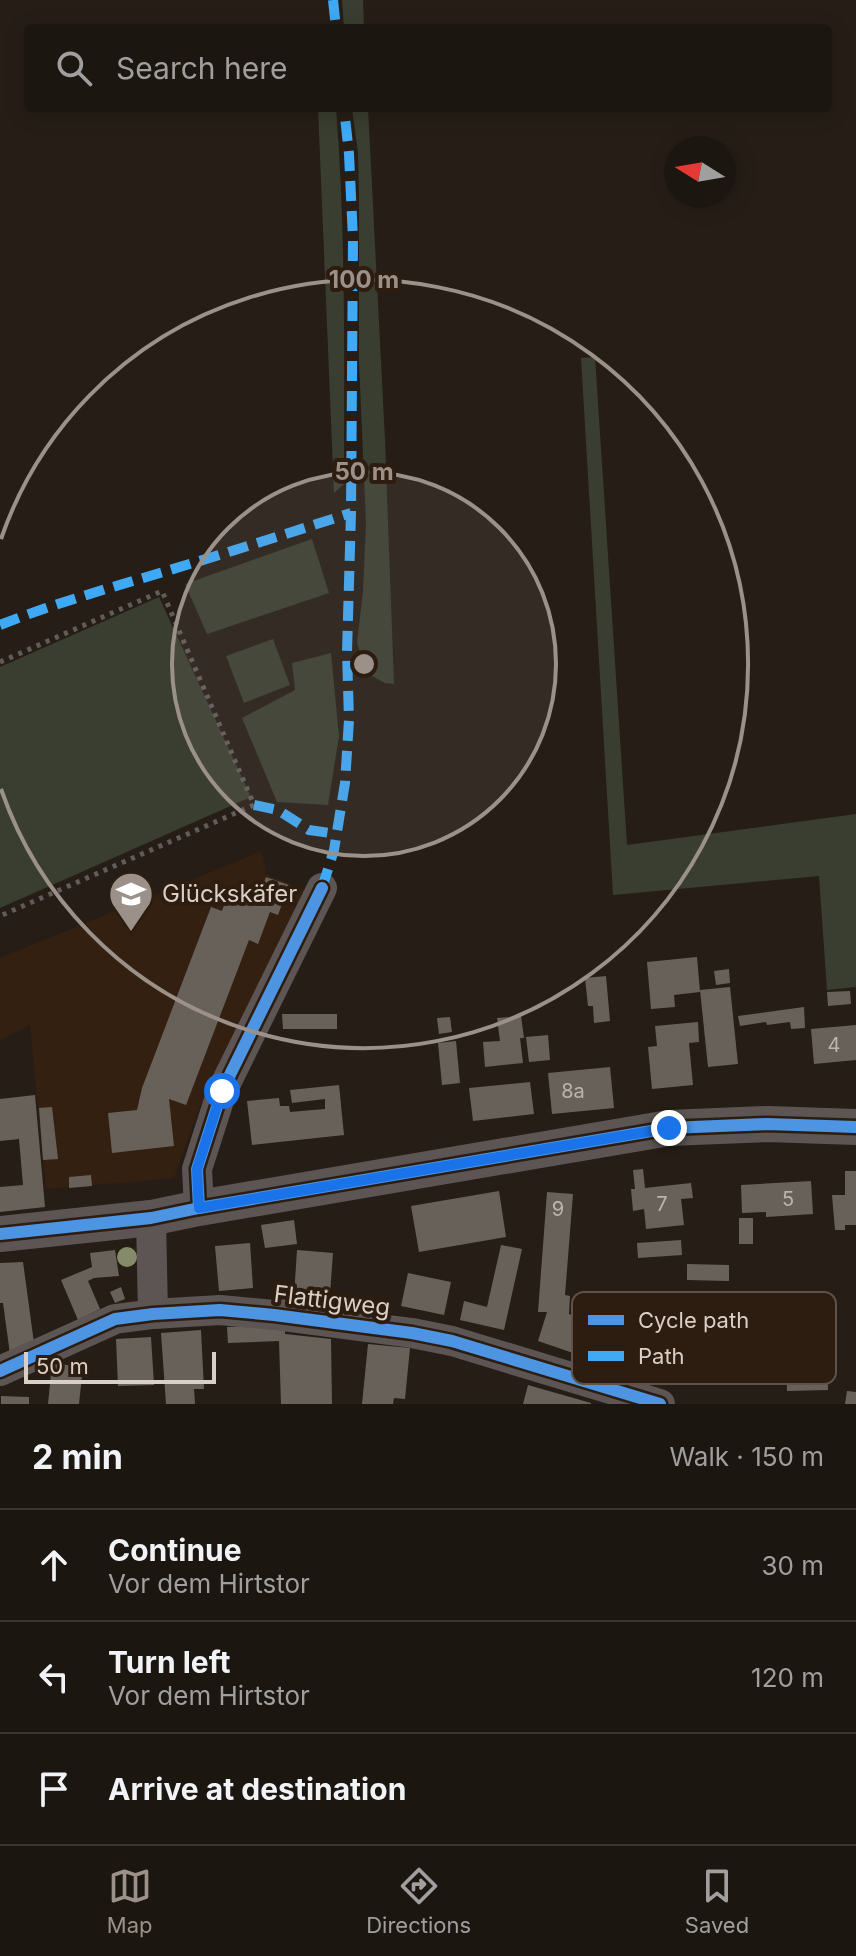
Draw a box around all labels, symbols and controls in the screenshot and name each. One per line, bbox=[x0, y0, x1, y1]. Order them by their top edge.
search box bbox=[24, 24, 832, 112]
icon: search bbox=[52, 46, 96, 90]
text: Search here bbox=[116, 50, 288, 86]
north arrow bbox=[664, 136, 736, 208]
text: 100 m bbox=[329, 265, 399, 294]
text: 50 m bbox=[334, 457, 394, 486]
centre of rings bbox=[350, 650, 378, 678]
school or university icon: Glückskäfer bbox=[107, 870, 155, 933]
place label: Glückskäfer bbox=[162, 879, 297, 908]
house number: 4 bbox=[828, 1033, 840, 1057]
route start bbox=[204, 1073, 240, 1109]
house number: 8a bbox=[561, 1079, 585, 1103]
route end bbox=[651, 1110, 687, 1146]
house number: 5 bbox=[782, 1187, 794, 1211]
house number: 7 bbox=[656, 1192, 668, 1216]
house number: 9 bbox=[552, 1197, 564, 1221]
street label: Flattigweg bbox=[272, 1279, 392, 1322]
legend bbox=[572, 1292, 836, 1384]
text: Cycle path bbox=[638, 1307, 749, 1333]
text: Path bbox=[638, 1343, 685, 1369]
scale bar bbox=[24, 1348, 216, 1384]
text: 50 m bbox=[36, 1353, 89, 1379]
text: 2 min bbox=[32, 1436, 123, 1477]
text: Walk · 150 m bbox=[670, 1441, 824, 1472]
text: Continue bbox=[108, 1532, 242, 1568]
icon: ahead bbox=[32, 1543, 76, 1587]
text: 30 m bbox=[761, 1550, 824, 1581]
text: Vor dem Hirtstor bbox=[108, 1568, 310, 1599]
text: Turn left bbox=[108, 1644, 230, 1680]
icon: left bbox=[32, 1655, 76, 1699]
text: 120 m bbox=[751, 1662, 824, 1693]
text: Vor dem Hirtstor bbox=[108, 1680, 310, 1711]
icon: arrive bbox=[32, 1767, 76, 1811]
text: Arrive at destination bbox=[108, 1771, 406, 1807]
tab: Map bbox=[107, 1864, 153, 1938]
tab: Directions bbox=[366, 1864, 471, 1938]
tab: Saved bbox=[685, 1864, 749, 1938]

